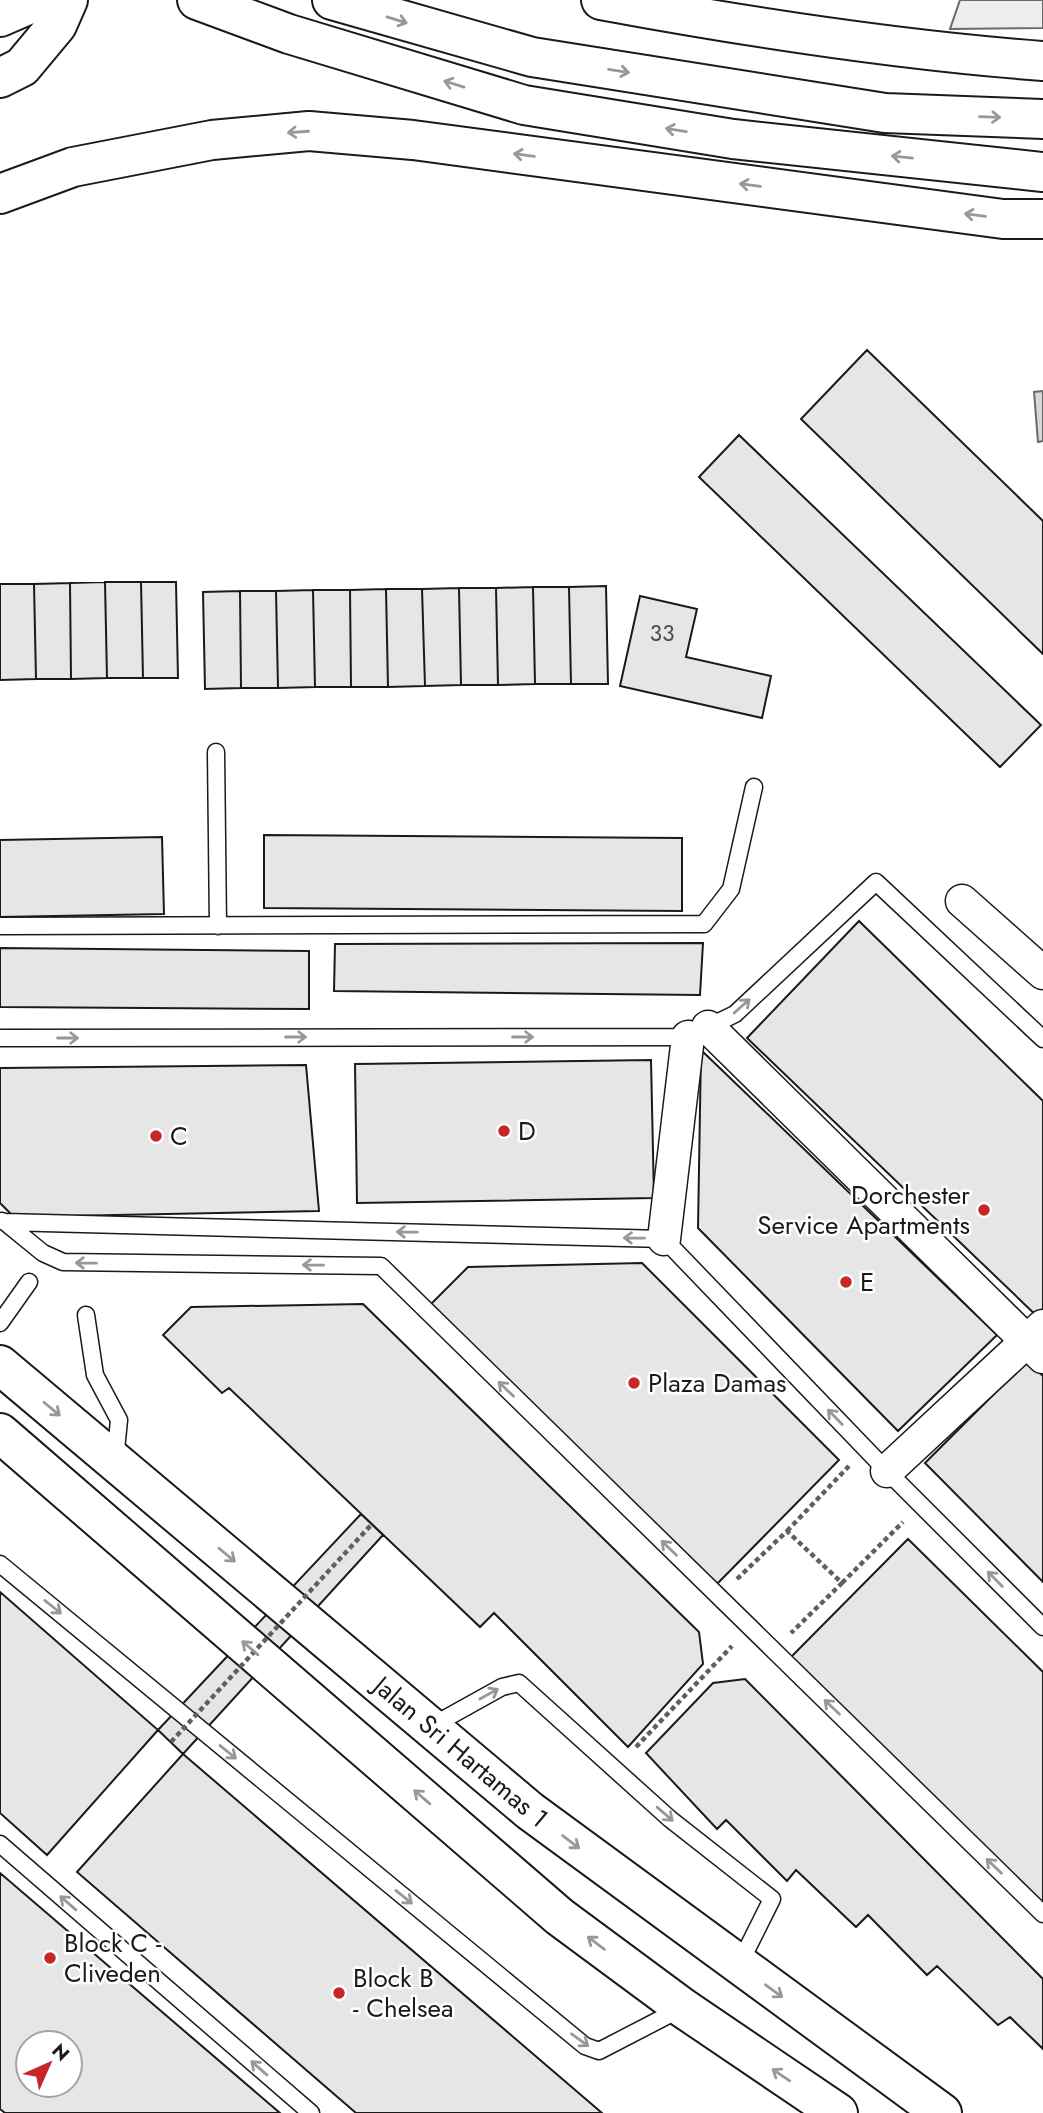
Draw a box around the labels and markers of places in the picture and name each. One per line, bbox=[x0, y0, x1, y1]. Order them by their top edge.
place label: D bbox=[518, 1112, 536, 1150]
place label: C bbox=[170, 1117, 188, 1155]
marker: D bbox=[496, 1123, 512, 1139]
marker: C bbox=[148, 1128, 164, 1144]
place label: Dorchester Service Apartments bbox=[757, 1176, 970, 1244]
marker: Dorchester Service Apartments bbox=[976, 1202, 992, 1218]
place label: E bbox=[860, 1263, 874, 1301]
marker: E bbox=[838, 1274, 854, 1290]
place label: Plaza Damas bbox=[648, 1364, 786, 1402]
marker: Plaza Damas bbox=[626, 1375, 642, 1391]
place label: Block C - Cliveden bbox=[64, 1924, 162, 1992]
marker: Block C - Cliveden bbox=[42, 1950, 58, 1966]
place label: Block B - Chelsea bbox=[353, 1959, 453, 2027]
marker: Block B - Chelsea bbox=[331, 1985, 347, 2001]

